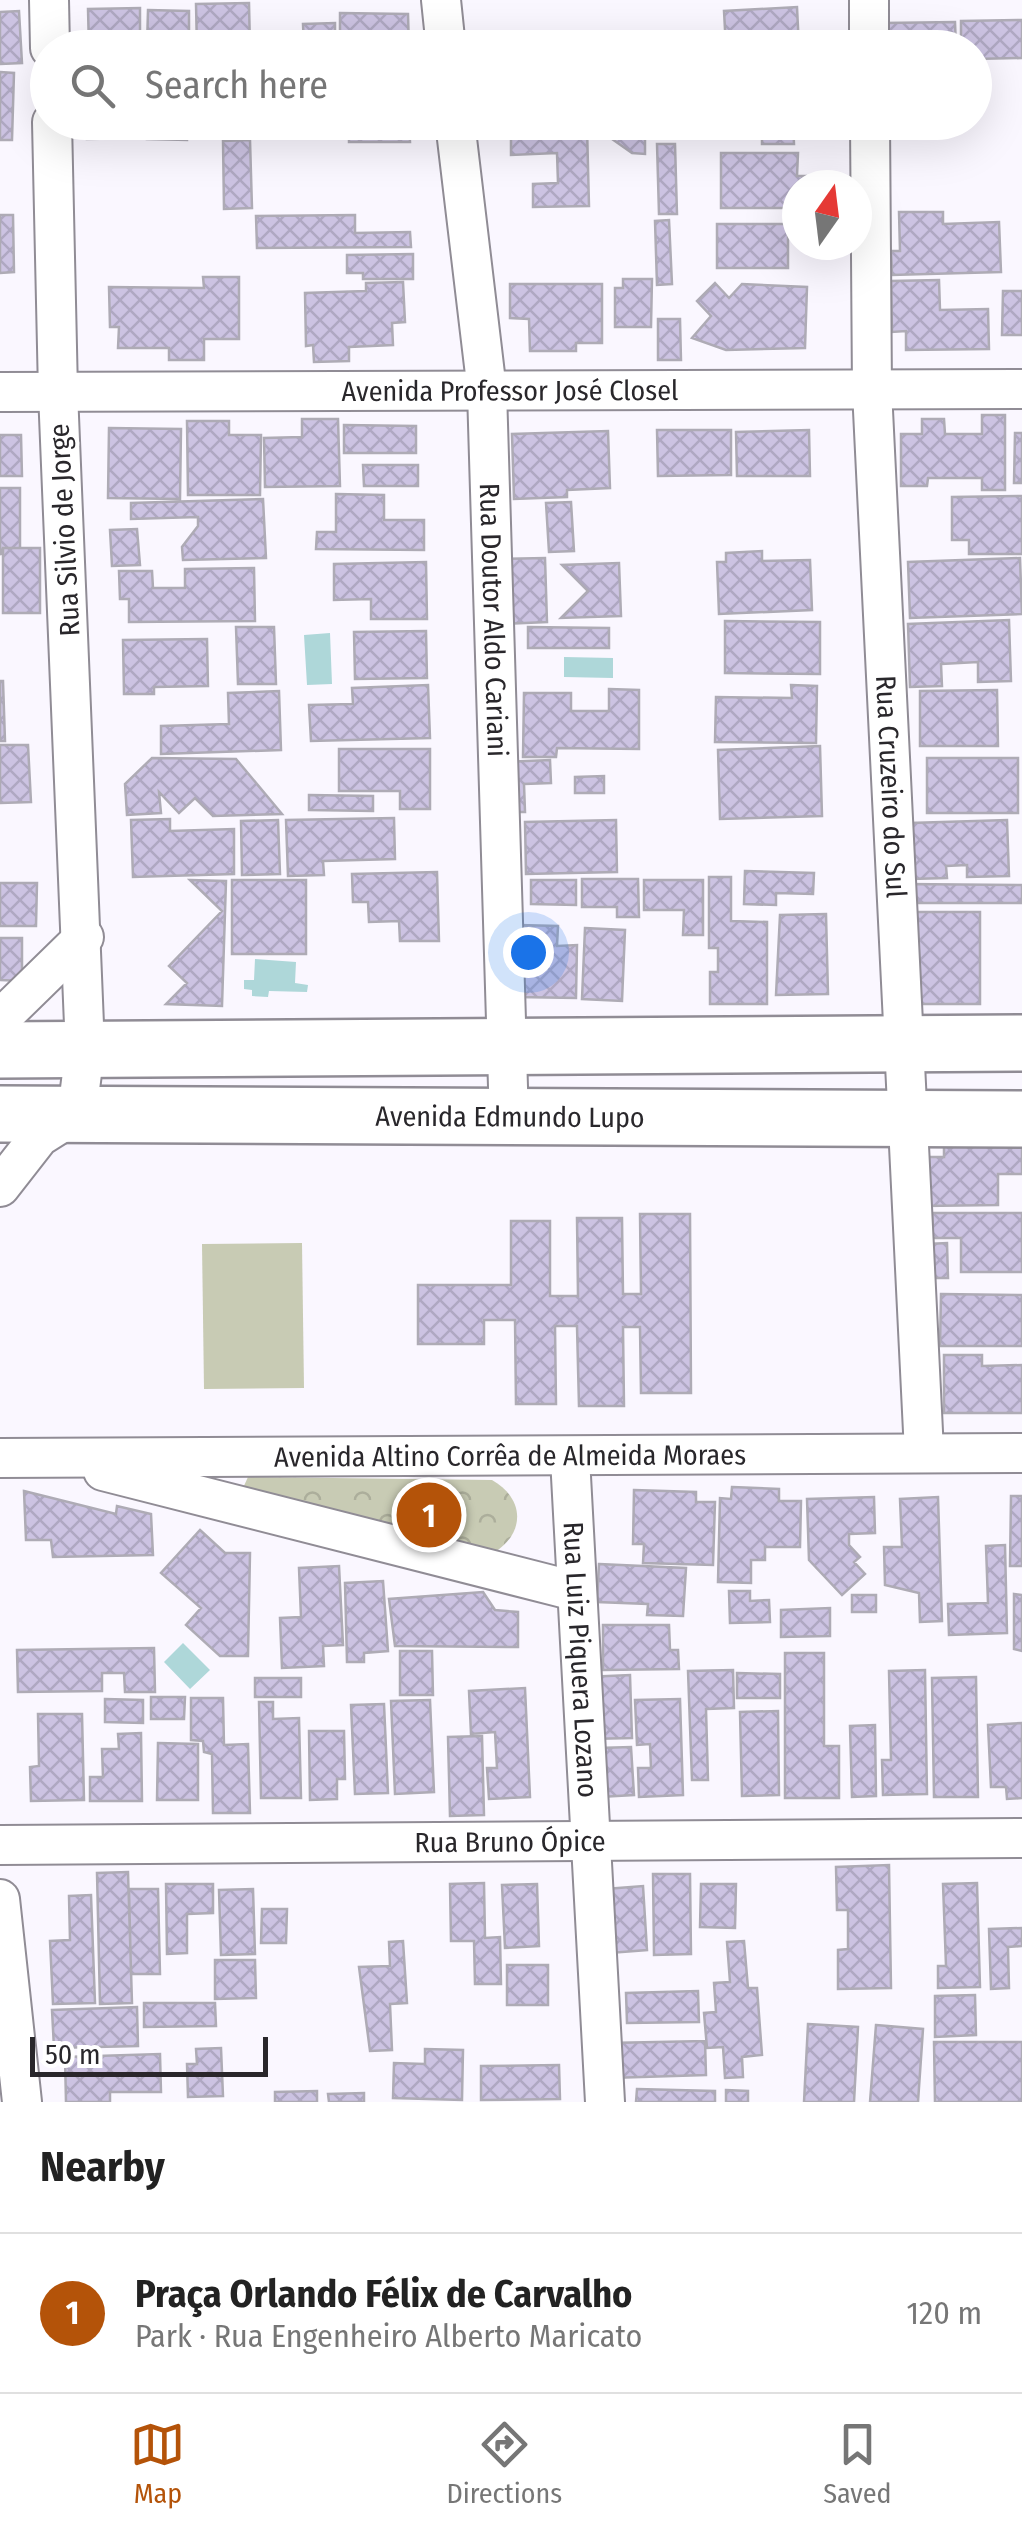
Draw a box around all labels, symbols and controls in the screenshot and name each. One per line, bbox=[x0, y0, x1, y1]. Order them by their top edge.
search box bbox=[30, 30, 992, 140]
icon: search bbox=[65, 58, 120, 113]
text: Search here bbox=[145, 62, 328, 108]
north arrow bbox=[782, 170, 872, 260]
street label: Avenida Professor José Closel bbox=[342, 374, 678, 408]
street label: Rua Silvio de Jorge bbox=[42, 423, 87, 637]
street label: Rua Doutor Aldo Cariani bbox=[473, 482, 514, 758]
street label: Rua Cruzeiro do Sul bbox=[869, 674, 913, 899]
your location bbox=[503, 927, 554, 978]
street label: Avenida Edmundo Lupo bbox=[375, 1100, 645, 1134]
street label: Avenida Altino Corrêa de Almeida Moraes bbox=[274, 1438, 746, 1474]
pin: 1 bbox=[396, 1478, 462, 1552]
street label: Rua Luiz Piquera Lozano bbox=[556, 1521, 604, 1799]
street label: Rua Bruno Ópice bbox=[414, 1825, 606, 1859]
scale bar bbox=[30, 2032, 268, 2076]
text: 50 m bbox=[45, 2038, 101, 2071]
text: Nearby bbox=[40, 2142, 165, 2192]
text: Praça Orlando Félix de Carvalho bbox=[135, 2271, 632, 2317]
text: 1 bbox=[66, 2294, 79, 2332]
text: 120 m bbox=[907, 2294, 982, 2332]
text: Park · Rua Engenheiro Alberto Maricato bbox=[135, 2317, 642, 2355]
tab: Map bbox=[130, 2417, 185, 2510]
tab: Directions bbox=[446, 2417, 562, 2510]
tab: Saved bbox=[823, 2417, 892, 2510]

